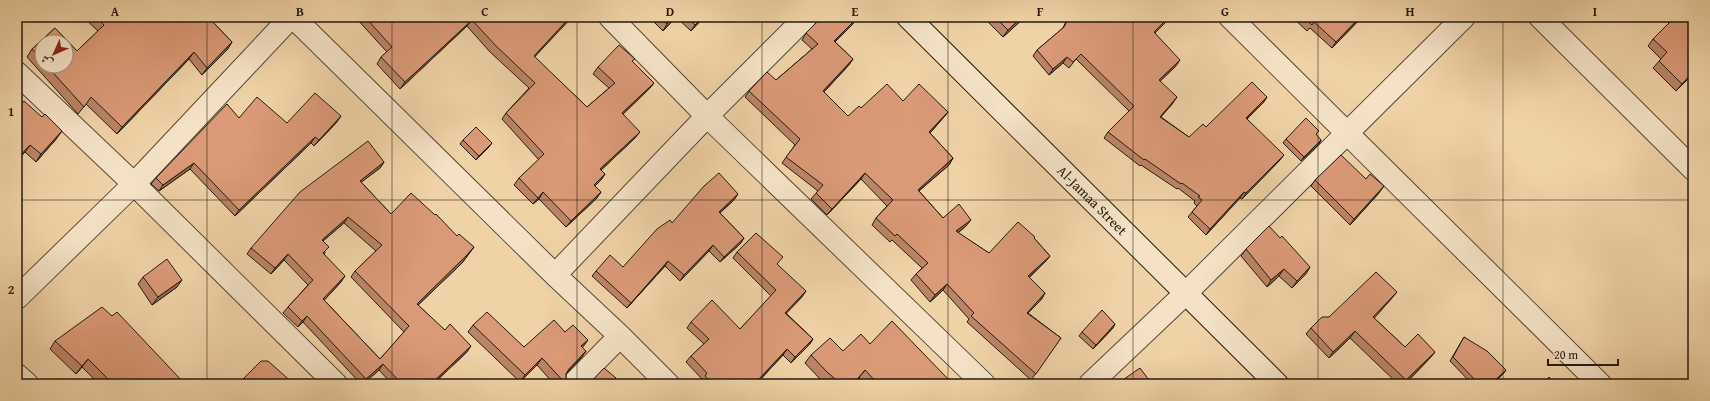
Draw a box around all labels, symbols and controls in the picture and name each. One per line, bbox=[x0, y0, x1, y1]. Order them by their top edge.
text: A bbox=[111, 2, 120, 21]
text: B bbox=[296, 2, 304, 21]
text: C bbox=[481, 2, 489, 21]
text: D bbox=[666, 2, 674, 21]
text: E bbox=[852, 2, 859, 21]
text: F bbox=[1037, 2, 1044, 21]
text: G bbox=[1221, 2, 1229, 21]
text: H bbox=[1405, 2, 1415, 21]
text: I bbox=[1593, 2, 1597, 21]
north arrow bbox=[34, 34, 74, 74]
text: ش bbox=[37, 51, 56, 71]
text: 1 bbox=[8, 102, 14, 121]
street label: Al-Jamaa Street bbox=[1053, 161, 1132, 240]
text: 2 bbox=[8, 280, 15, 299]
scale bar bbox=[1548, 341, 1618, 367]
text: 20 m bbox=[1554, 346, 1578, 363]

